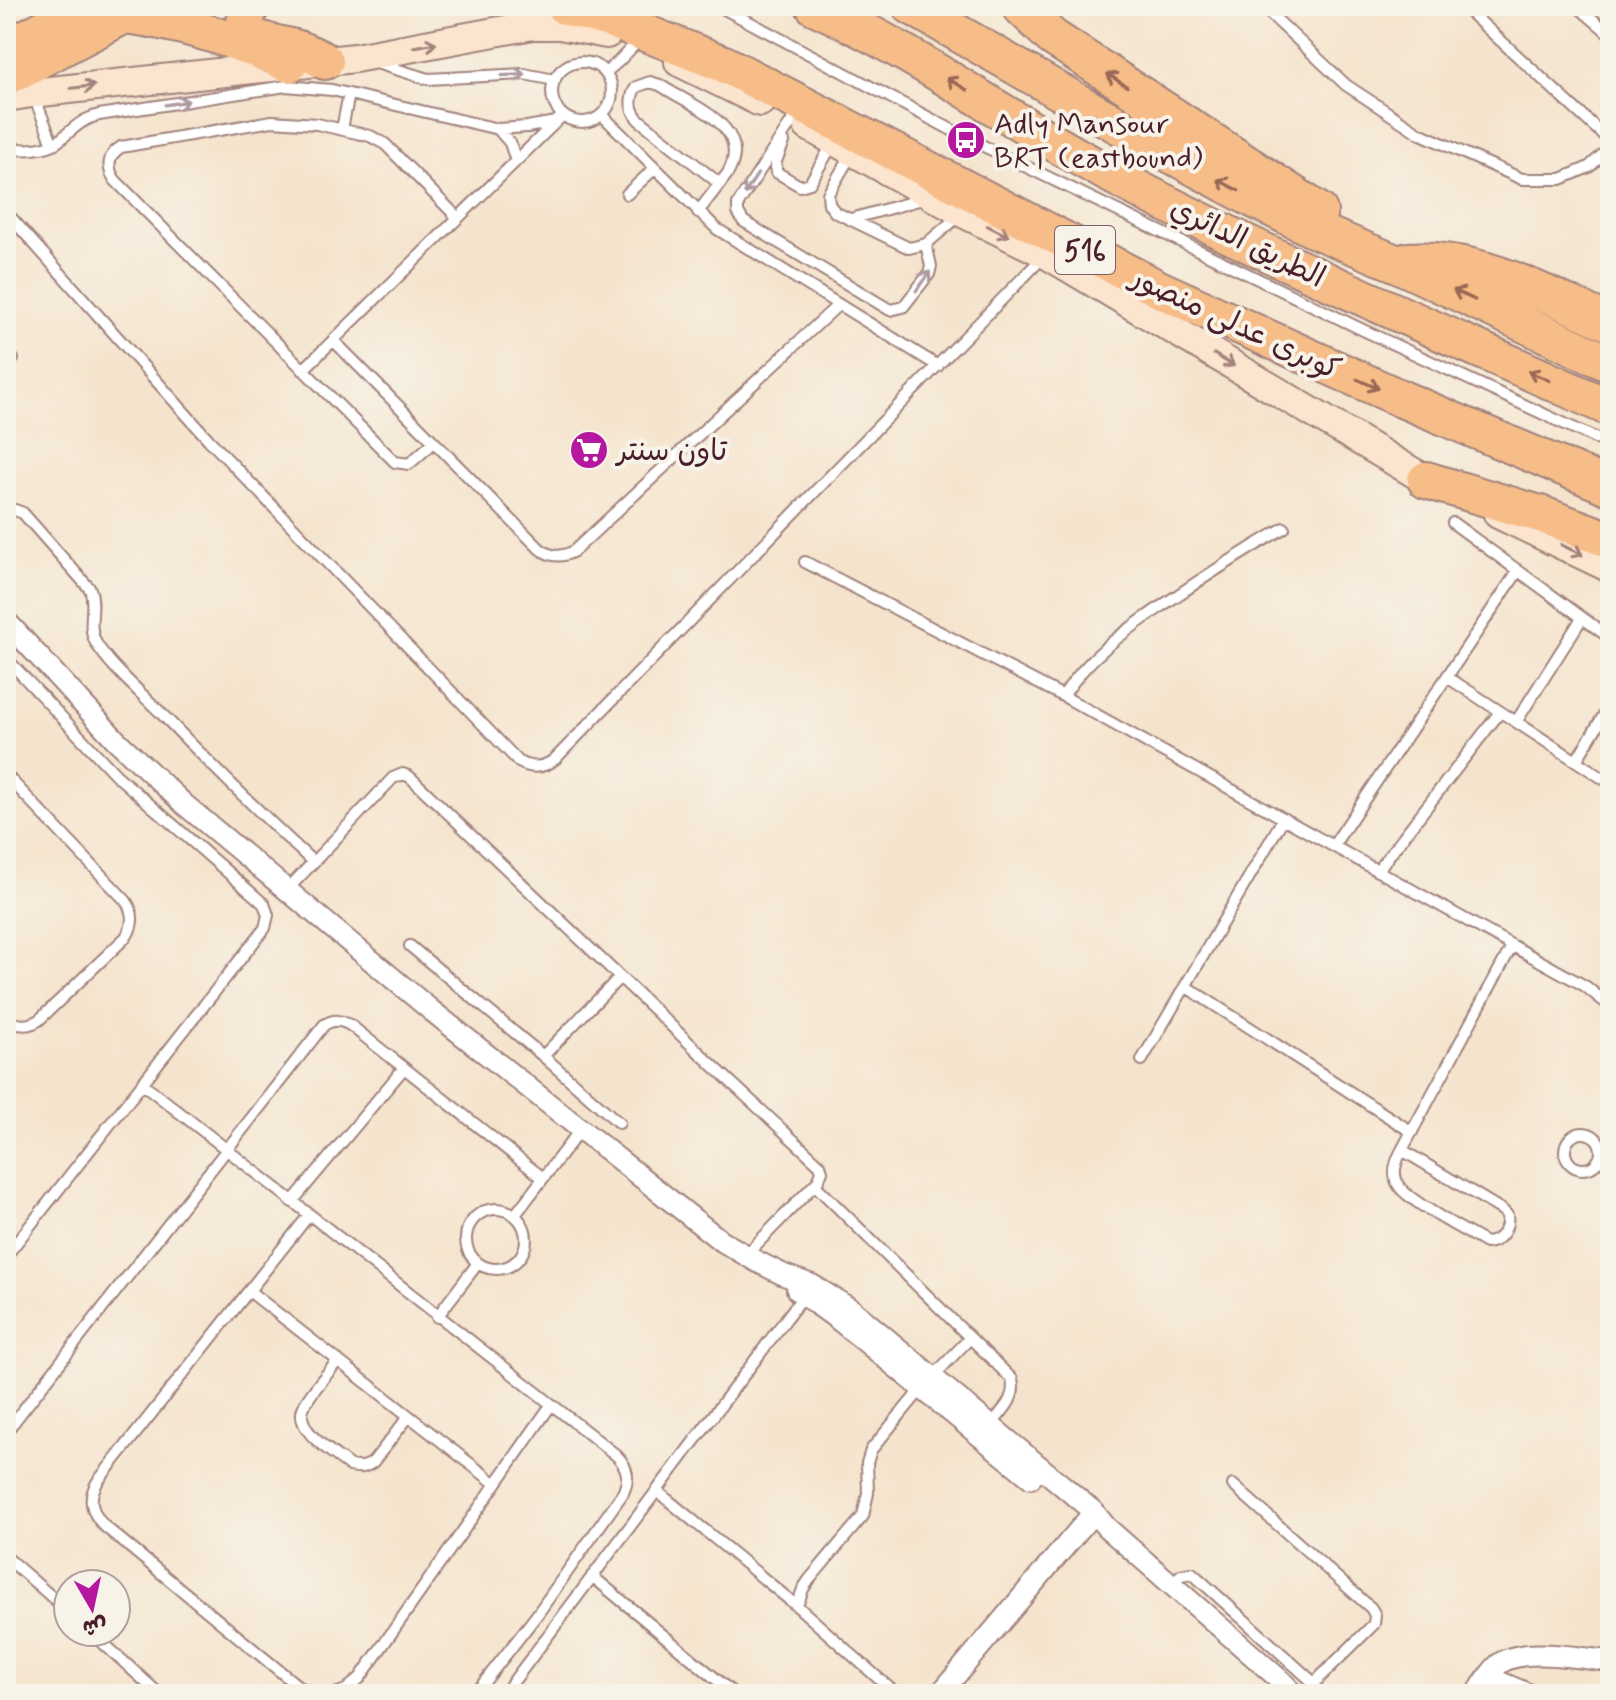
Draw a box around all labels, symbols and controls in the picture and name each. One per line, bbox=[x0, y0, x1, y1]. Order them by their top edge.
one-way arrow bbox=[411, 36, 437, 51]
one-way arrow bbox=[500, 67, 526, 82]
one-way arrow bbox=[1107, 71, 1129, 88]
one-way arrow bbox=[946, 75, 969, 91]
one-way arrow bbox=[69, 79, 96, 94]
one-way arrow bbox=[164, 95, 189, 110]
place label: Adly Mansour BRT (eastbound) bbox=[994, 105, 1203, 178]
bus stop icon: Adly Mansour BRT (eastbound) bbox=[945, 119, 987, 161]
one-way arrow bbox=[743, 172, 759, 194]
one-way arrow bbox=[1217, 177, 1240, 193]
street label: الطريق الدائري bbox=[1163, 189, 1331, 298]
one-way arrow bbox=[986, 224, 1010, 239]
road number: 516 bbox=[1055, 226, 1115, 274]
street label: كوبرى عدلى منصور bbox=[1122, 257, 1347, 390]
one-way arrow bbox=[915, 271, 931, 293]
one-way arrow bbox=[1452, 287, 1476, 302]
one-way arrow bbox=[1212, 352, 1235, 368]
one-way arrow bbox=[1527, 368, 1551, 383]
one-way arrow bbox=[1356, 377, 1380, 392]
supermarket icon: تاون سنتر bbox=[568, 429, 610, 471]
place label: تاون سنتر bbox=[614, 432, 727, 471]
one-way arrow bbox=[1560, 543, 1584, 558]
north arrow bbox=[52, 1568, 132, 1648]
text: ش bbox=[81, 1610, 109, 1641]

